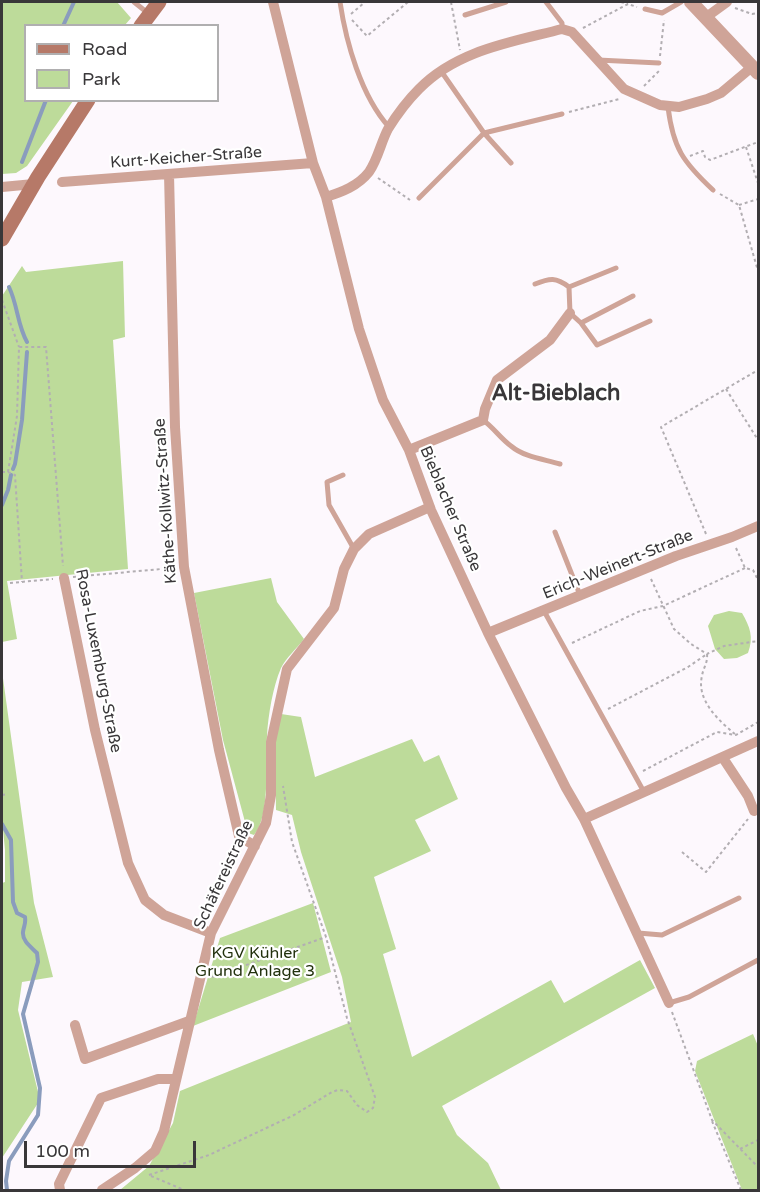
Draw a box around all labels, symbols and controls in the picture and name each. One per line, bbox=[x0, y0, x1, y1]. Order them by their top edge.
legend bbox=[24, 24, 219, 102]
text: Road bbox=[82, 38, 127, 60]
text: Park bbox=[82, 68, 120, 90]
street label: Kurt-Keicher-Straße bbox=[109, 143, 263, 173]
district label: Alt-Bieblach bbox=[492, 381, 620, 407]
street label: Käthe-Kollwitz-Straße bbox=[151, 418, 181, 584]
street label: Bieblacher Straße bbox=[415, 443, 485, 575]
street label: Erich-Weinert-Straße bbox=[540, 526, 696, 604]
street label: Rosa-Luxemburg-Straße bbox=[71, 567, 125, 755]
street label: Schäfereistraße bbox=[190, 817, 258, 933]
park label: KGV Kühler Grund Anlage 3 bbox=[195, 944, 315, 982]
scale bar bbox=[27, 1129, 200, 1167]
text: 100 m bbox=[35, 1140, 90, 1162]

